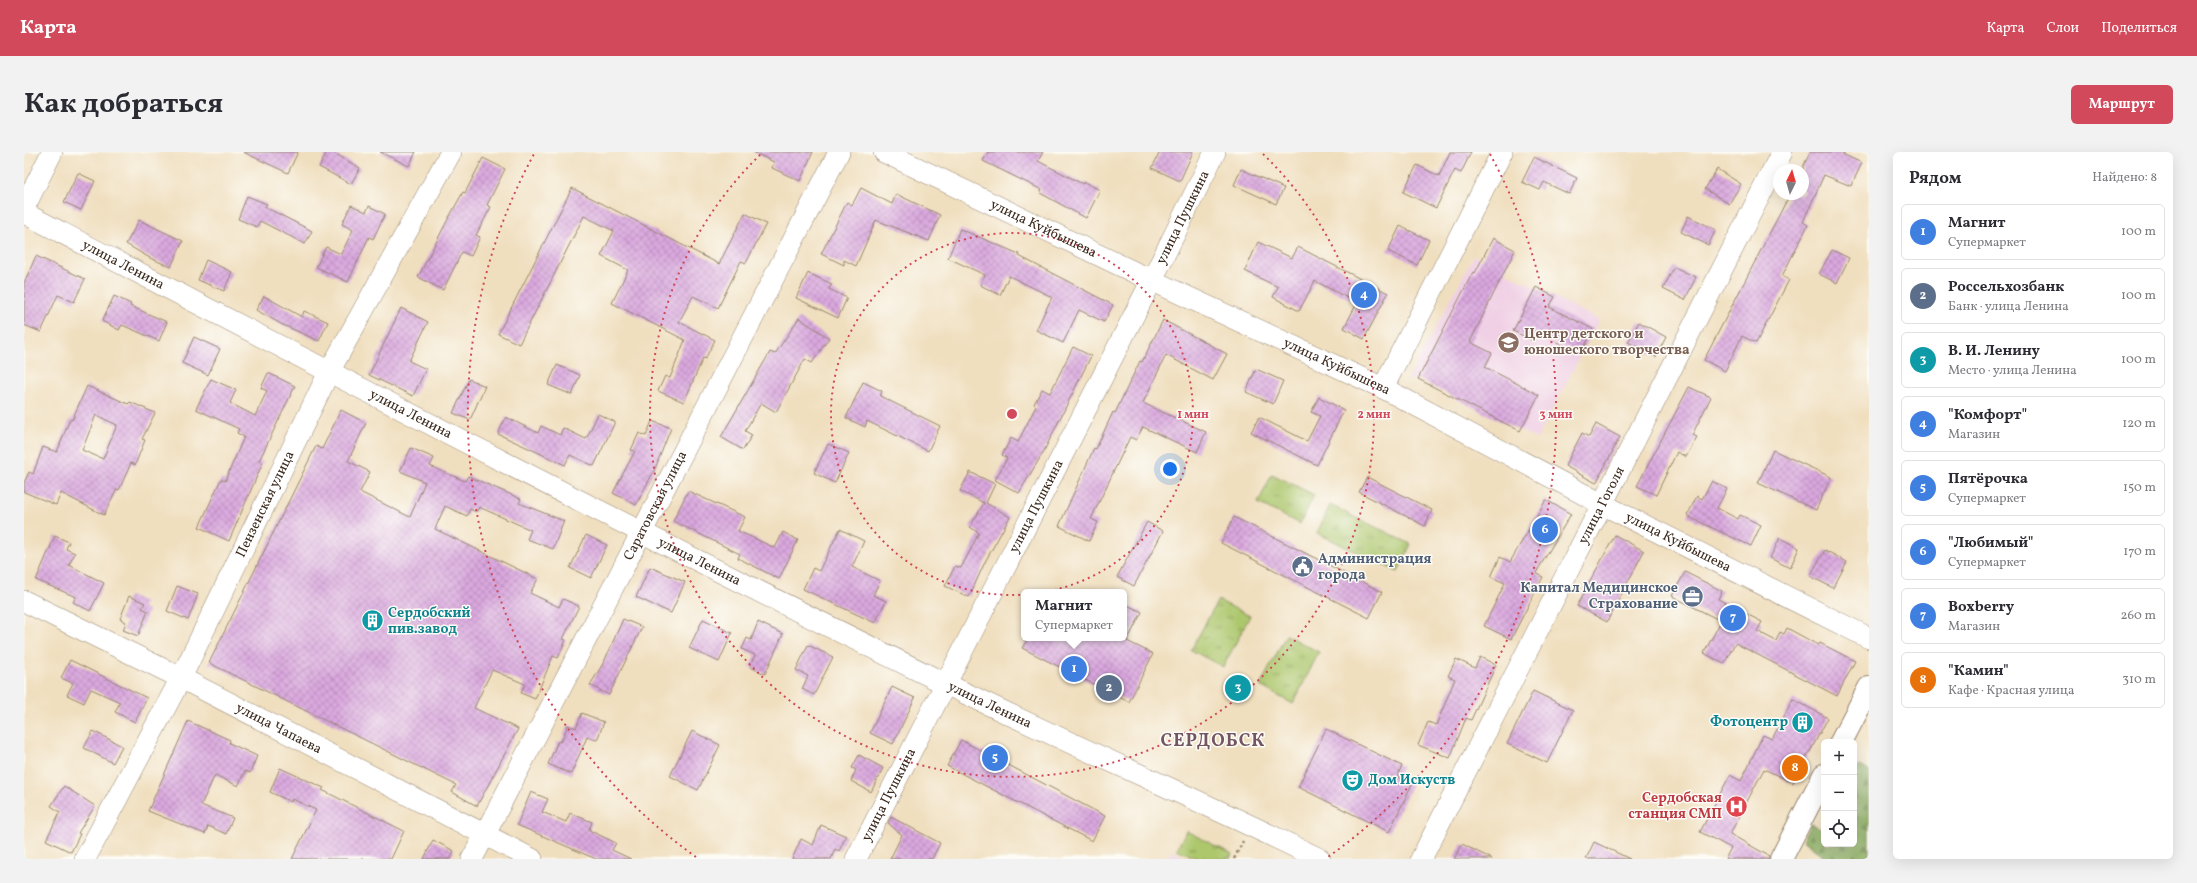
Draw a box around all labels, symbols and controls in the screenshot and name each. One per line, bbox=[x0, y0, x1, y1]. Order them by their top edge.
text: Карта bbox=[20, 15, 77, 41]
text: Карта bbox=[1986, 19, 2024, 38]
text: Слои bbox=[2046, 19, 2079, 38]
text: Поделиться bbox=[2101, 19, 2177, 38]
text: Как добраться bbox=[24, 85, 223, 124]
button: Маршрут bbox=[2071, 85, 2173, 124]
north arrow bbox=[1773, 164, 1809, 200]
street label: улица Пушкина bbox=[1152, 167, 1214, 268]
text: Рядом bbox=[1909, 167, 1962, 190]
text: Найдено: 8 bbox=[2092, 169, 2157, 187]
street label: улица Куйбышева bbox=[987, 195, 1100, 262]
text: Магнит bbox=[1948, 213, 2005, 234]
text: 1 bbox=[1920, 223, 1926, 241]
text: 100 m bbox=[2121, 223, 2156, 241]
text: Супермаркет bbox=[1948, 234, 2026, 252]
street label: улица Ленина bbox=[79, 235, 168, 294]
text: Россельхозбанк bbox=[1948, 277, 2064, 298]
pin: 4 bbox=[1351, 280, 1377, 310]
text: 2 bbox=[1920, 287, 1926, 305]
text: 100 m bbox=[2121, 287, 2156, 305]
text: Банк · улица Ленина bbox=[1948, 298, 2069, 316]
place label: Центр детского и юношеского творчества bbox=[1524, 325, 1690, 360]
school or university icon: Центр детского и юношеского творчества bbox=[1495, 329, 1521, 355]
street label: улица Куйбышева bbox=[1280, 333, 1394, 400]
text: В. И. Ленину bbox=[1948, 341, 2040, 362]
text: 3 bbox=[1920, 351, 1926, 369]
text: 100 m bbox=[2121, 351, 2156, 369]
text: Место · улица Ленина bbox=[1948, 362, 2077, 380]
street label: улица Ленина bbox=[366, 385, 455, 443]
text: "Комфорт" bbox=[1948, 405, 2027, 426]
centre of rings bbox=[1005, 407, 1019, 421]
text: 1 мин bbox=[1177, 407, 1209, 423]
text: 2 мин bbox=[1357, 407, 1391, 423]
text: 3 мин bbox=[1539, 407, 1573, 423]
text: 4 bbox=[1919, 415, 1927, 433]
text: 120 m bbox=[2122, 415, 2156, 433]
text: Магазин bbox=[1948, 426, 2000, 444]
street label: Пензенская улица bbox=[231, 448, 299, 561]
street label: Саратовская улица bbox=[619, 448, 692, 564]
street label: улица Пушкина bbox=[1004, 456, 1068, 556]
your location bbox=[1160, 459, 1180, 479]
street label: улица Гоголя bbox=[1574, 463, 1629, 547]
text: Пятёрочка bbox=[1948, 469, 2028, 490]
text: 5 bbox=[1920, 479, 1926, 497]
text: 150 m bbox=[2123, 479, 2156, 497]
text: Супермаркет bbox=[1948, 490, 2026, 508]
street label: улица Куйбышева bbox=[1622, 508, 1734, 577]
pin: 6 bbox=[1532, 515, 1558, 545]
street label: улица Ленина bbox=[655, 533, 744, 590]
text: "Любимый" bbox=[1948, 533, 2033, 554]
text: 6 bbox=[1919, 543, 1927, 561]
text: 170 m bbox=[2123, 543, 2156, 561]
place label: Администрация города bbox=[1318, 550, 1431, 585]
public building icon: Администрация города bbox=[1289, 554, 1315, 580]
text: Супермаркет bbox=[1948, 554, 2026, 572]
place label: Капитал Медицинское Страхование bbox=[1520, 579, 1678, 614]
office icon: Капитал Медицинское Страхование bbox=[1680, 583, 1706, 609]
popup bbox=[1021, 589, 1127, 641]
text: Магнит bbox=[1035, 596, 1093, 617]
text: Boxberry bbox=[1948, 597, 2014, 618]
pin: 7 bbox=[1720, 603, 1746, 633]
place label: Сердобский пив.завод bbox=[388, 604, 470, 639]
text: 7 bbox=[1920, 607, 1926, 625]
text: 260 m bbox=[2121, 607, 2156, 625]
building icon: Сердобский пив.завод bbox=[360, 608, 386, 634]
text: Супермаркет bbox=[1035, 617, 1113, 635]
text: Магазин bbox=[1948, 618, 2000, 636]
pin: 1 bbox=[1061, 654, 1087, 684]
text: "Камин" bbox=[1948, 661, 2009, 682]
text: 8 bbox=[1919, 671, 1927, 689]
text: 310 m bbox=[2122, 671, 2156, 689]
pin: 2 bbox=[1096, 673, 1122, 703]
pin: 3 bbox=[1225, 673, 1251, 703]
street label: улица Ленина bbox=[945, 677, 1035, 733]
text: Кафе · Красная улица bbox=[1948, 682, 2074, 700]
street label: улица Чапаева bbox=[233, 698, 325, 759]
building icon: Фотоцентр bbox=[1790, 709, 1816, 735]
place label: Фотоцентр bbox=[1710, 713, 1788, 732]
district label: СЕРДОБСК bbox=[1161, 729, 1265, 754]
map controls bbox=[1821, 739, 1857, 847]
button: + bbox=[1821, 739, 1857, 775]
pin: 5 bbox=[982, 743, 1008, 773]
street label: улица Пушкина bbox=[857, 745, 921, 845]
pin: 8 bbox=[1782, 753, 1808, 783]
theatre icon: Дом Искуств bbox=[1340, 767, 1366, 793]
place label: Дом Искуств bbox=[1368, 771, 1455, 790]
button: − bbox=[1821, 775, 1857, 811]
place label: Сердобская станция СМП bbox=[1628, 789, 1722, 824]
hospital icon: Сердобская станция СМП bbox=[1724, 793, 1750, 819]
button: locate bbox=[1821, 811, 1857, 847]

